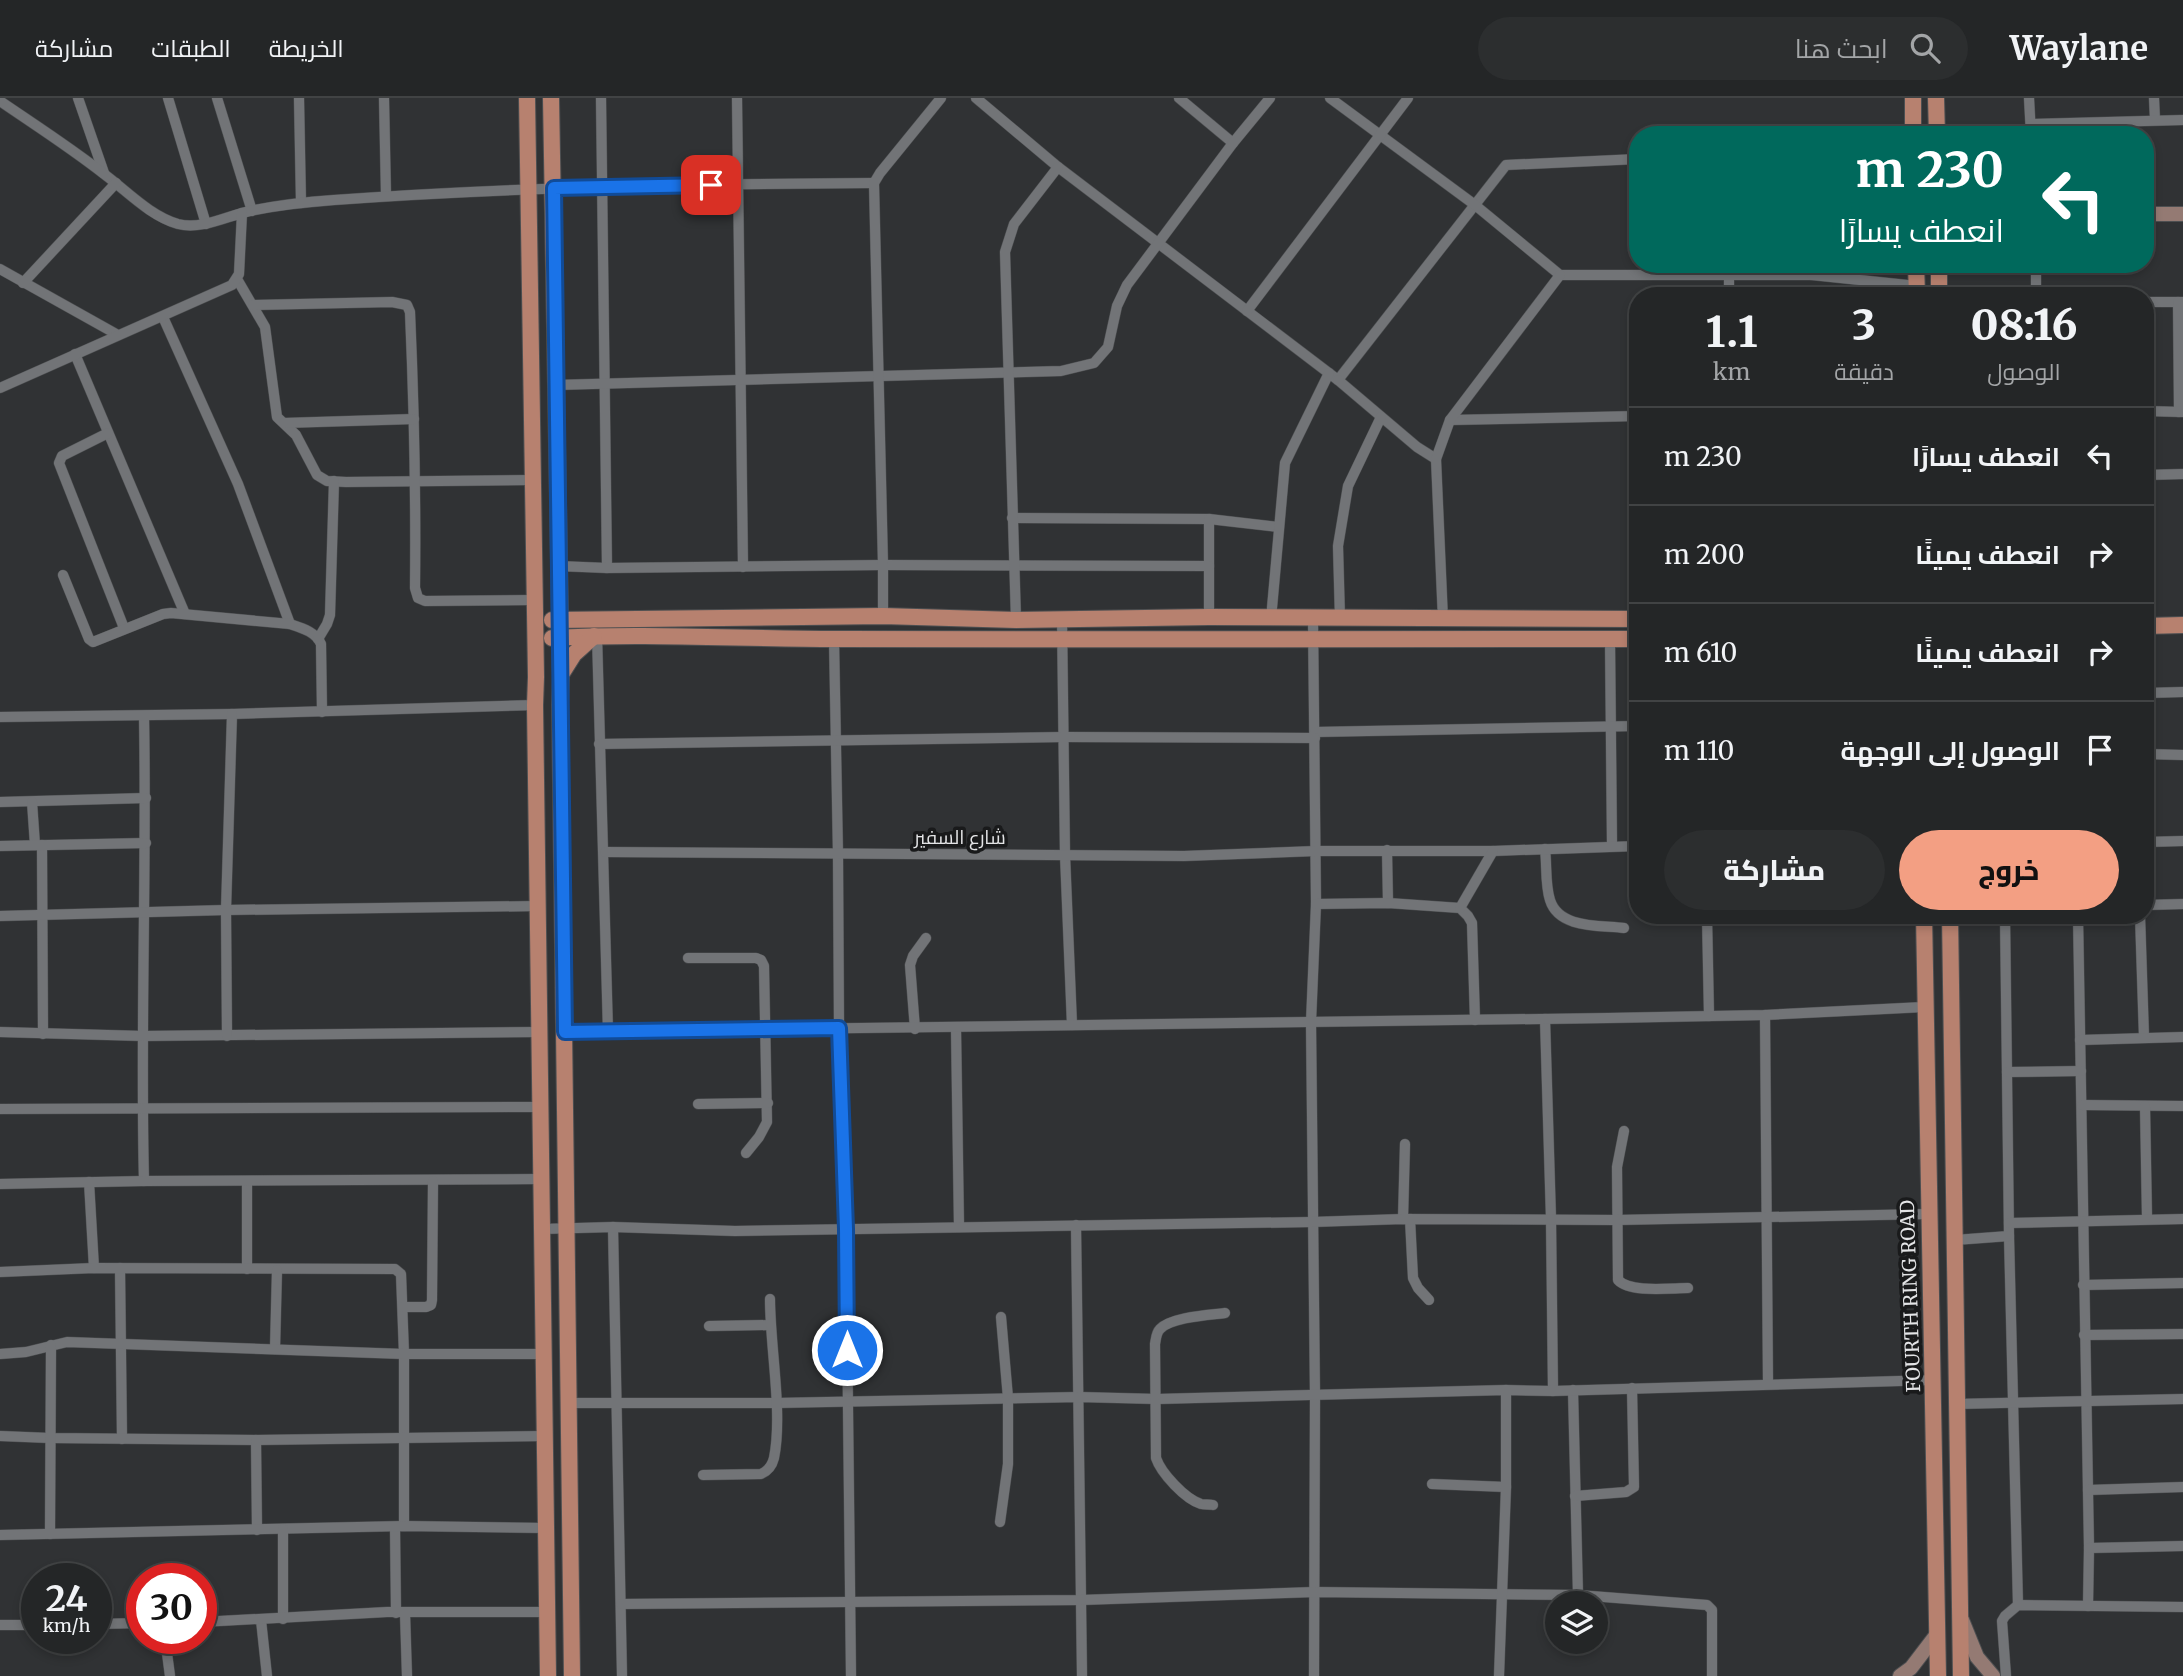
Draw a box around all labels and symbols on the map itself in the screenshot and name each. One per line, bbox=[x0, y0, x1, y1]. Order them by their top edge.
pin bbox=[681, 155, 741, 215]
street label: شارع السفير bbox=[913, 825, 1006, 851]
street label: FOURTH RING ROAD bbox=[1895, 1199, 1925, 1393]
position arrow bbox=[810, 1313, 884, 1387]
speed limit sign: 30 bbox=[126, 1563, 217, 1654]

